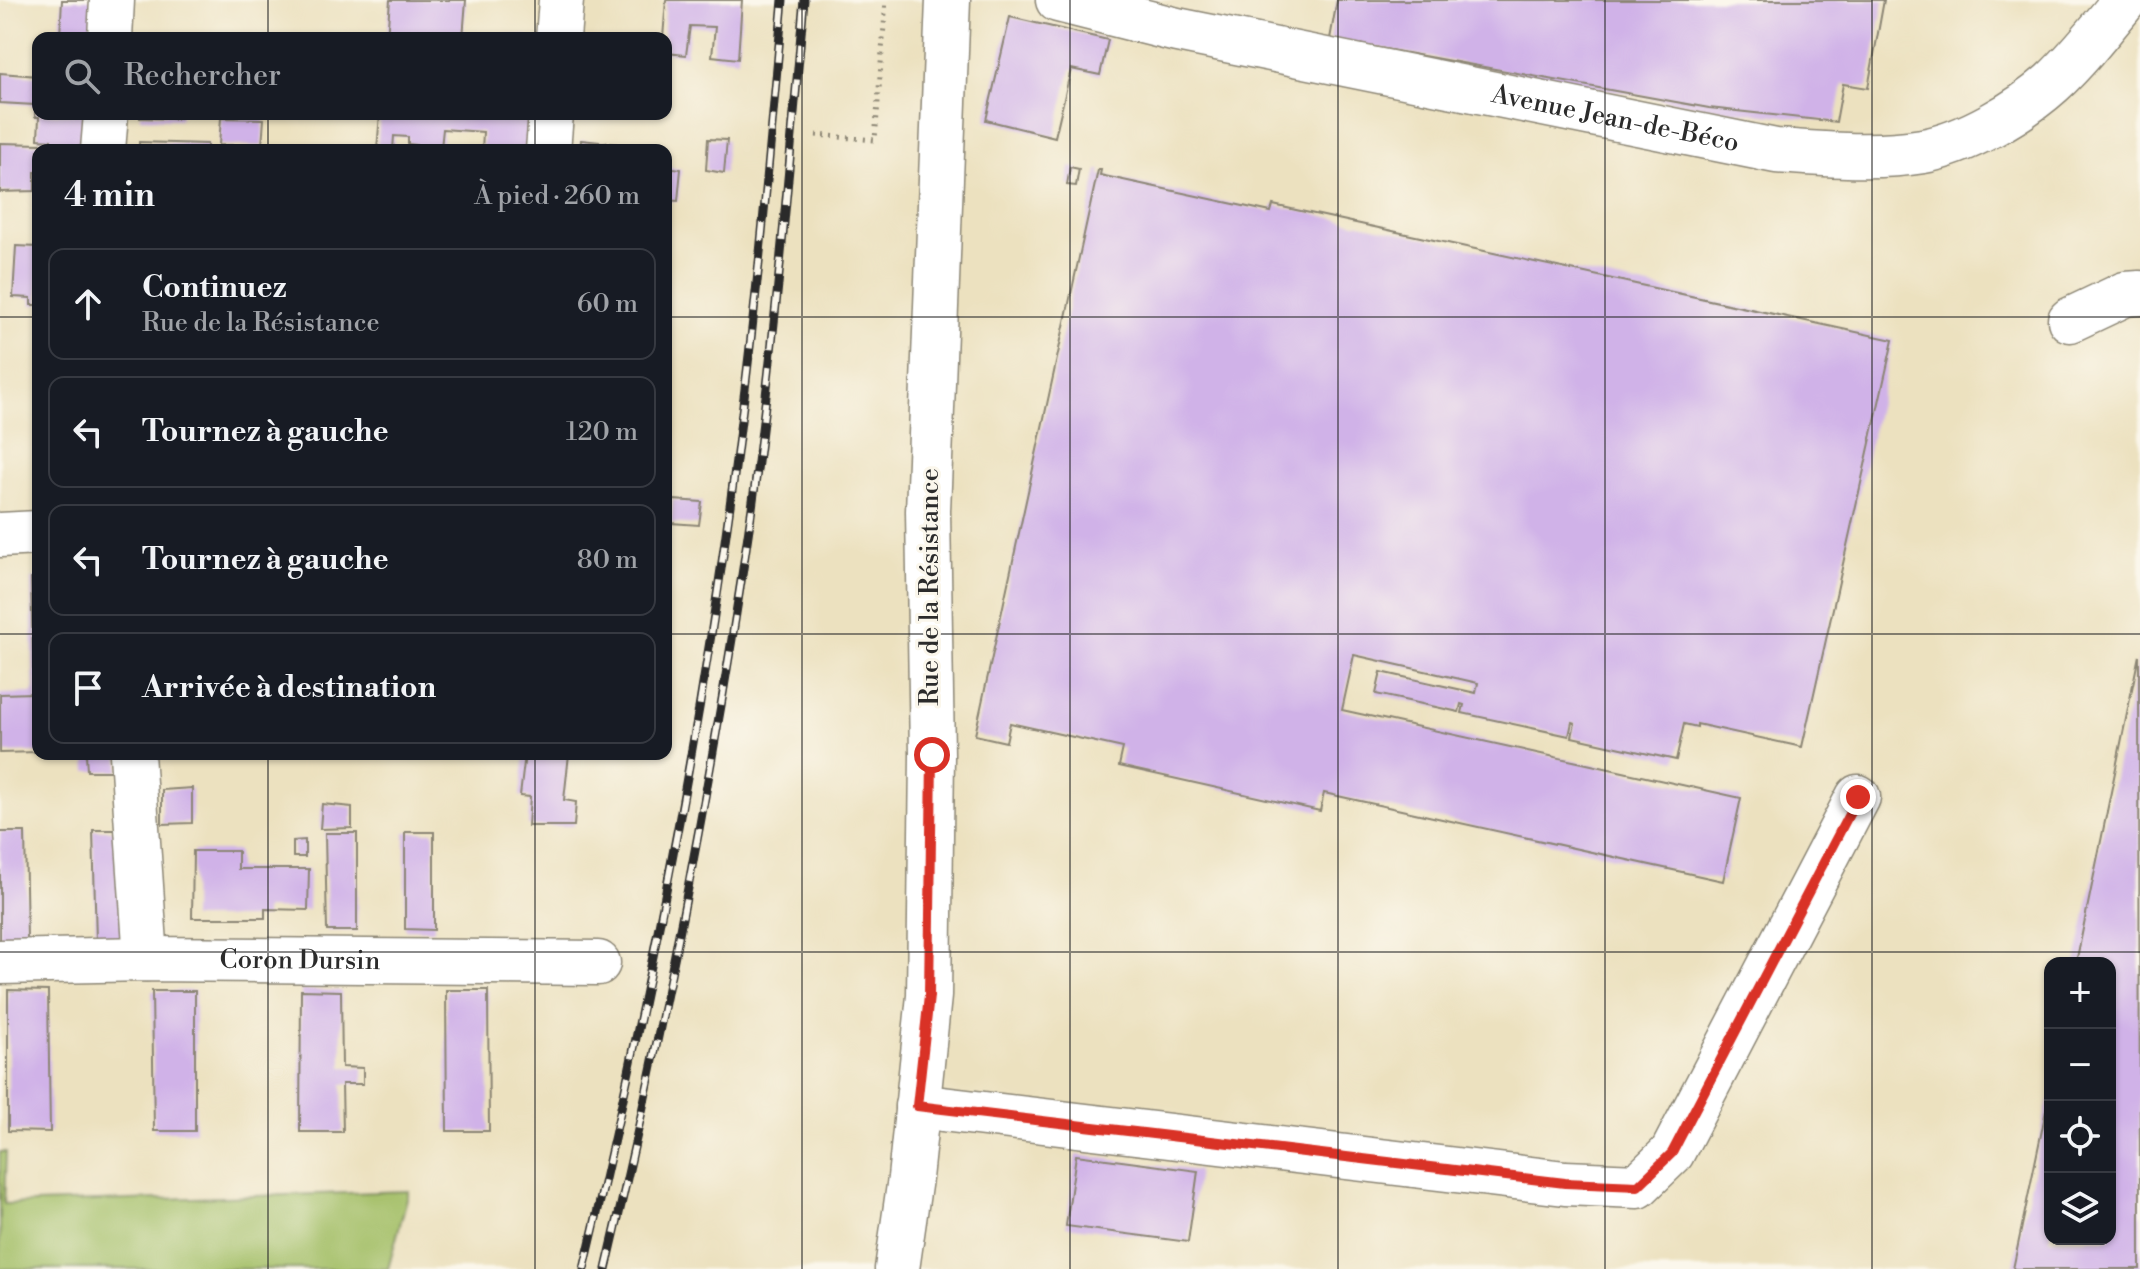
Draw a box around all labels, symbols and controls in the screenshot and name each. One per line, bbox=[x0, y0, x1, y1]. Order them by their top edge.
search box bbox=[32, 32, 672, 120]
icon: search bbox=[60, 54, 104, 98]
text: Rechercher bbox=[124, 57, 281, 95]
street label: Avenue Jean-de-Béco bbox=[1488, 78, 1742, 159]
text: 4 min bbox=[64, 175, 155, 217]
text: À pied · 260 m bbox=[474, 180, 640, 212]
text: Continuez bbox=[142, 269, 287, 307]
icon: ahead bbox=[66, 282, 110, 326]
text: 60 m bbox=[577, 288, 638, 320]
text: Rue de la Résistance bbox=[142, 307, 380, 339]
icon: left bbox=[66, 410, 110, 454]
text: Tournez à gauche bbox=[142, 413, 389, 451]
text: 120 m bbox=[566, 416, 638, 448]
street label: Rue de la Résistance bbox=[914, 468, 946, 706]
icon: left bbox=[66, 538, 110, 582]
text: Tournez à gauche bbox=[142, 541, 389, 579]
text: 80 m bbox=[577, 544, 638, 576]
icon: arrive bbox=[66, 666, 110, 710]
text: Arrivée à destination bbox=[142, 669, 436, 707]
route start bbox=[914, 737, 950, 773]
route end bbox=[1840, 779, 1876, 815]
street label: Coron Dursin bbox=[219, 944, 380, 977]
map controls bbox=[2044, 957, 2116, 1245]
button: + bbox=[2044, 957, 2116, 1029]
button: − bbox=[2044, 1029, 2116, 1101]
button: locate bbox=[2044, 1101, 2116, 1173]
button: layers bbox=[2044, 1173, 2116, 1245]

